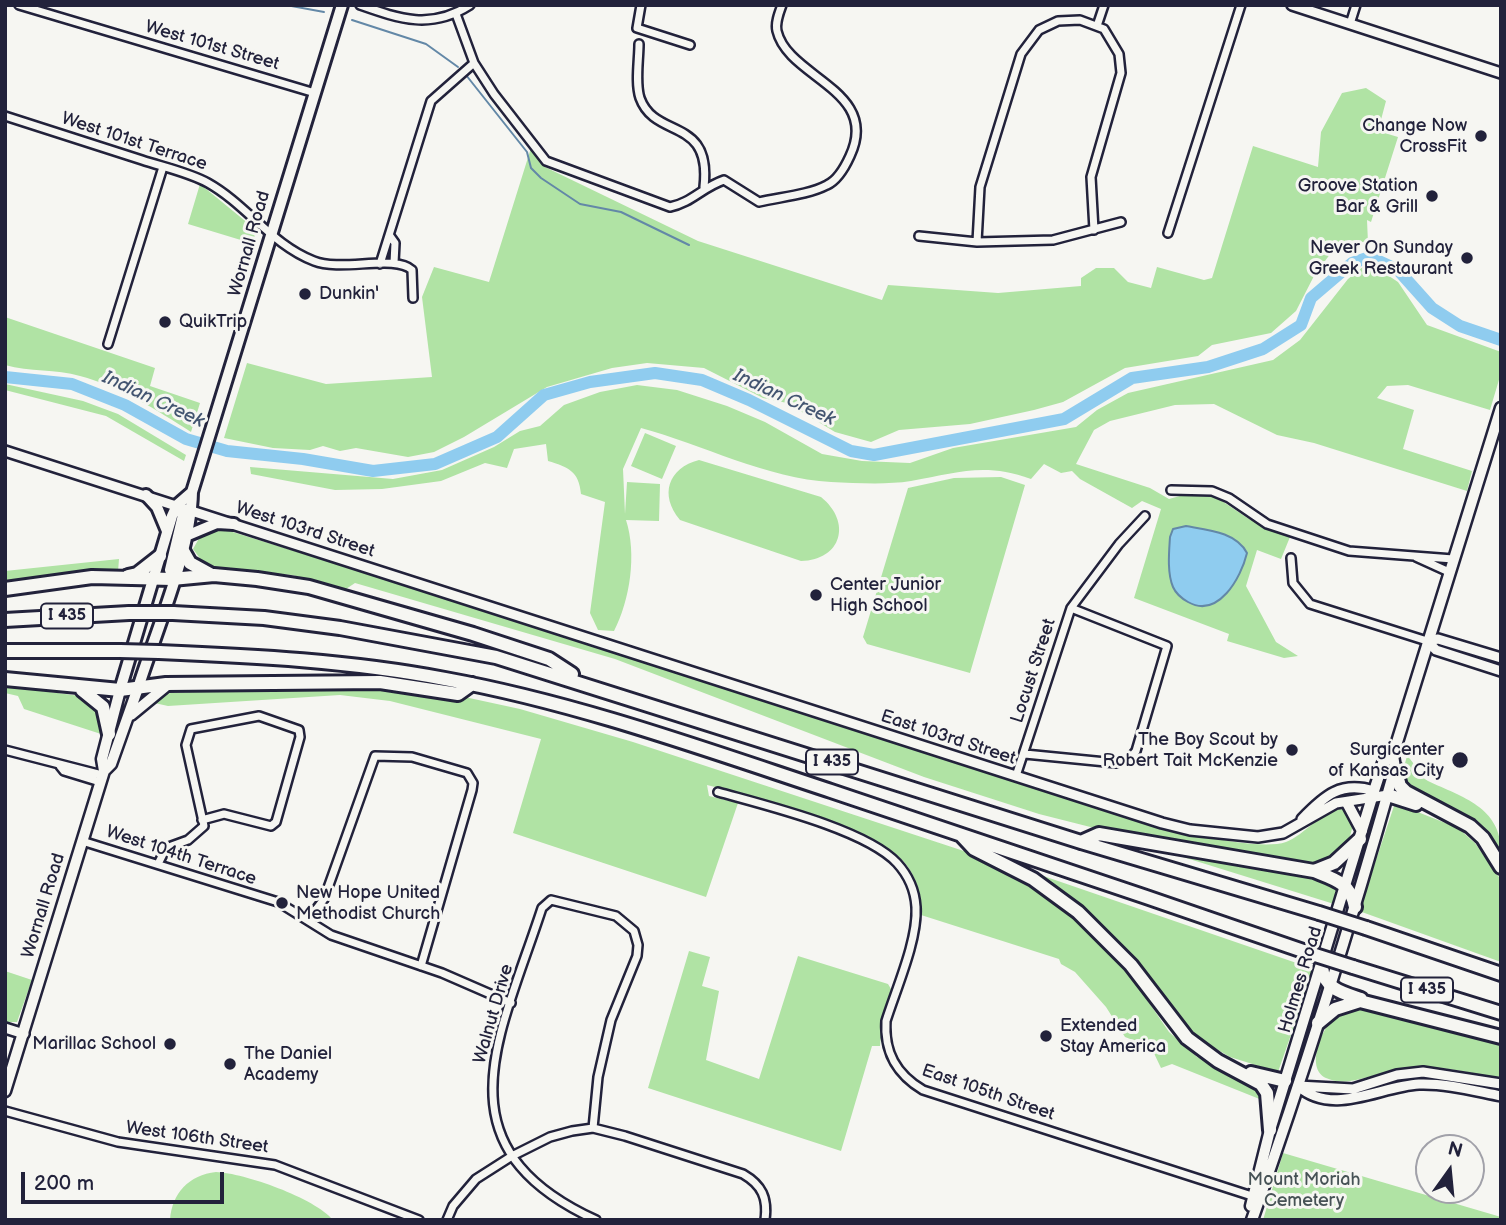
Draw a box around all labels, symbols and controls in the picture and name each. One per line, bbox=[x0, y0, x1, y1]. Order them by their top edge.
street label: West 101st Street bbox=[142, 17, 282, 75]
street label: West 101st Terrace bbox=[58, 108, 210, 176]
place label: Change Now CrossFit bbox=[1362, 115, 1467, 158]
marker: Change Now CrossFit bbox=[1473, 128, 1489, 144]
place label: Groove Station Bar & Grill bbox=[1298, 175, 1418, 218]
marker: Groove Station Bar & Grill bbox=[1424, 188, 1440, 204]
street label: Wornall Road bbox=[225, 189, 275, 299]
place label: Never On Sunday Greek Restaurant bbox=[1309, 237, 1453, 280]
marker: Never On Sunday Greek Restaurant bbox=[1459, 250, 1475, 266]
place label: Dunkin' bbox=[319, 283, 379, 305]
marker: Dunkin' bbox=[297, 286, 313, 302]
place label: QuikTrip bbox=[179, 311, 247, 333]
marker: QuikTrip bbox=[157, 314, 173, 330]
water label: Indian Creek bbox=[729, 364, 839, 432]
water label: Indian Creek bbox=[98, 366, 208, 434]
street label: West 103rd Street bbox=[233, 497, 377, 563]
place label: Center Junior High School bbox=[830, 574, 941, 616]
marker: Center Junior High School bbox=[808, 587, 824, 603]
road number: I 435 bbox=[41, 604, 93, 628]
street label: Locust Street bbox=[1007, 616, 1061, 726]
street label: East 103rd Street bbox=[878, 706, 1018, 770]
place label: The Boy Scout by Robert Tait McKenzie bbox=[1103, 729, 1278, 772]
place label: Surgicenter of Kansas City bbox=[1328, 739, 1444, 782]
marker: The Boy Scout by Robert Tait McKenzie bbox=[1284, 742, 1300, 758]
road number: I 435 bbox=[806, 750, 858, 775]
marker: Surgicenter of Kansas City bbox=[1450, 750, 1470, 770]
street label: West 104th Terrace bbox=[103, 821, 259, 891]
street label: Wornall Road bbox=[18, 851, 70, 961]
place label: New Hope United Methodist Church bbox=[296, 882, 440, 924]
marker: New Hope United Methodist Church bbox=[274, 895, 290, 911]
street label: Holmes Road bbox=[1275, 924, 1327, 1036]
street label: Walnut Drive bbox=[470, 962, 518, 1066]
road number: I 435 bbox=[1401, 978, 1453, 1002]
place label: Extended Stay America bbox=[1060, 1015, 1166, 1058]
marker: Extended Stay America bbox=[1038, 1028, 1054, 1044]
place label: Marillac School bbox=[32, 1033, 156, 1055]
marker: Marillac School bbox=[162, 1036, 178, 1052]
place label: The Daniel Academy bbox=[244, 1043, 332, 1086]
marker: The Daniel Academy bbox=[222, 1056, 238, 1072]
street label: East 105th Street bbox=[919, 1060, 1057, 1126]
street label: West 106th Street bbox=[124, 1117, 270, 1159]
north arrow bbox=[1415, 1134, 1485, 1204]
text: N bbox=[1445, 1137, 1465, 1163]
scale bar bbox=[24, 1158, 228, 1202]
park label: Mount Moriah Cemetery bbox=[1248, 1169, 1360, 1212]
text: 200 m bbox=[34, 1171, 94, 1196]

